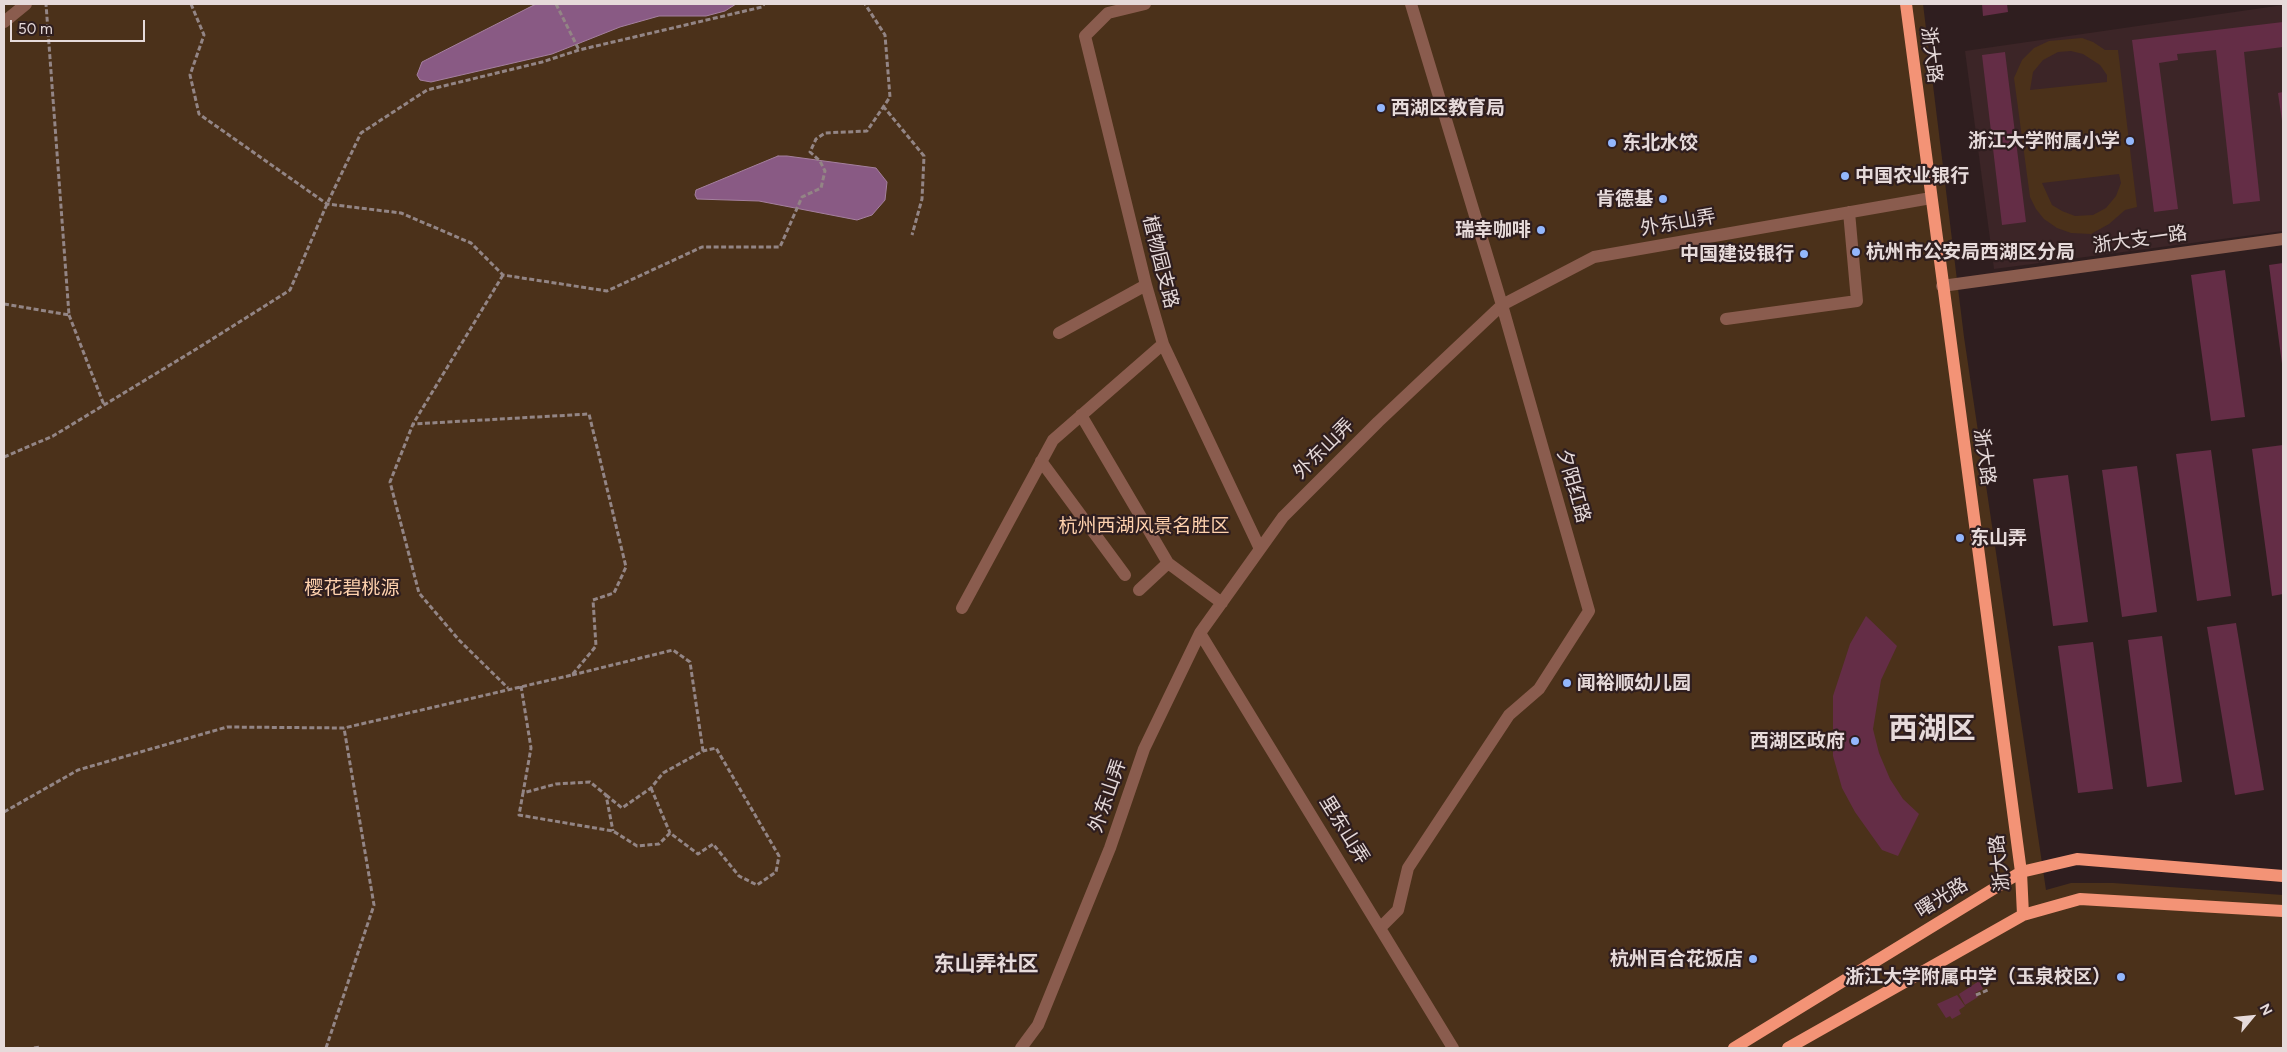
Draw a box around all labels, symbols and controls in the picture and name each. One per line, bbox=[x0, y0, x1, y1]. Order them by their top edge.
scale bar bbox=[12, 10, 148, 42]
text: 50 m bbox=[18, 20, 53, 38]
street label: 浙大路 bbox=[1916, 25, 1946, 85]
place label: 西湖区教育局 bbox=[1391, 97, 1505, 119]
marker: 西湖区教育局 bbox=[1375, 102, 1387, 114]
place label: 浙江大学附属小学 bbox=[1968, 130, 2120, 152]
place label: 东北水饺 bbox=[1622, 132, 1698, 154]
marker: 浙江大学附属小学 bbox=[2124, 135, 2136, 147]
marker: 东北水饺 bbox=[1606, 137, 1618, 149]
place label: 中国农业银行 bbox=[1855, 165, 1969, 187]
marker: 中国农业银行 bbox=[1839, 170, 1851, 182]
place label: 肯德基 bbox=[1596, 188, 1653, 210]
marker: 肯德基 bbox=[1657, 193, 1669, 205]
street label: 外东山弄 bbox=[1639, 205, 1717, 241]
street label: 植物园支路 bbox=[1137, 213, 1183, 311]
place label: 瑞幸咖啡 bbox=[1455, 219, 1531, 241]
street label: 浙大支一路 bbox=[2091, 222, 2189, 258]
marker: 瑞幸咖啡 bbox=[1535, 224, 1547, 236]
place label: 杭州市公安局西湖区分局 bbox=[1866, 241, 2075, 263]
place label: 中国建设银行 bbox=[1680, 243, 1794, 265]
marker: 杭州市公安局西湖区分局 bbox=[1850, 246, 1862, 258]
marker: 中国建设银行 bbox=[1798, 248, 1810, 260]
street label: 外东山弄 bbox=[1289, 414, 1359, 484]
street label: 浙大路 bbox=[1969, 427, 1999, 487]
street label: 夕阳红路 bbox=[1552, 446, 1594, 526]
park label: 杭州西湖风景名胜区 bbox=[1059, 515, 1229, 537]
place label: 东山弄 bbox=[1970, 527, 2027, 549]
marker: 东山弄 bbox=[1954, 532, 1966, 544]
park label: 樱花碧桃源 bbox=[305, 577, 399, 599]
place label: 闻裕顺幼儿园 bbox=[1577, 672, 1691, 694]
marker: 闻裕顺幼儿园 bbox=[1561, 677, 1573, 689]
district label: 西湖区 bbox=[1889, 713, 1975, 747]
place label: 西湖区政府 bbox=[1750, 730, 1845, 752]
marker: 西湖区政府 bbox=[1849, 735, 1861, 747]
street label: 外东山弄 bbox=[1085, 756, 1131, 836]
street label: 里东山弄 bbox=[1314, 792, 1374, 868]
street label: 浙大路 bbox=[1986, 833, 2014, 893]
street label: 曙光路 bbox=[1912, 873, 1972, 923]
place label: 杭州百合花饭店 bbox=[1610, 948, 1743, 970]
district label: 东山弄社区 bbox=[934, 952, 1038, 978]
marker: 杭州百合花饭店 bbox=[1747, 953, 1759, 965]
place label: 浙江大学附属中学（玉泉校区） bbox=[1845, 966, 2111, 988]
marker: 浙江大学附属中学（玉泉校区） bbox=[2115, 971, 2127, 983]
north arrow bbox=[2227, 992, 2277, 1042]
text: N bbox=[2256, 1001, 2276, 1018]

